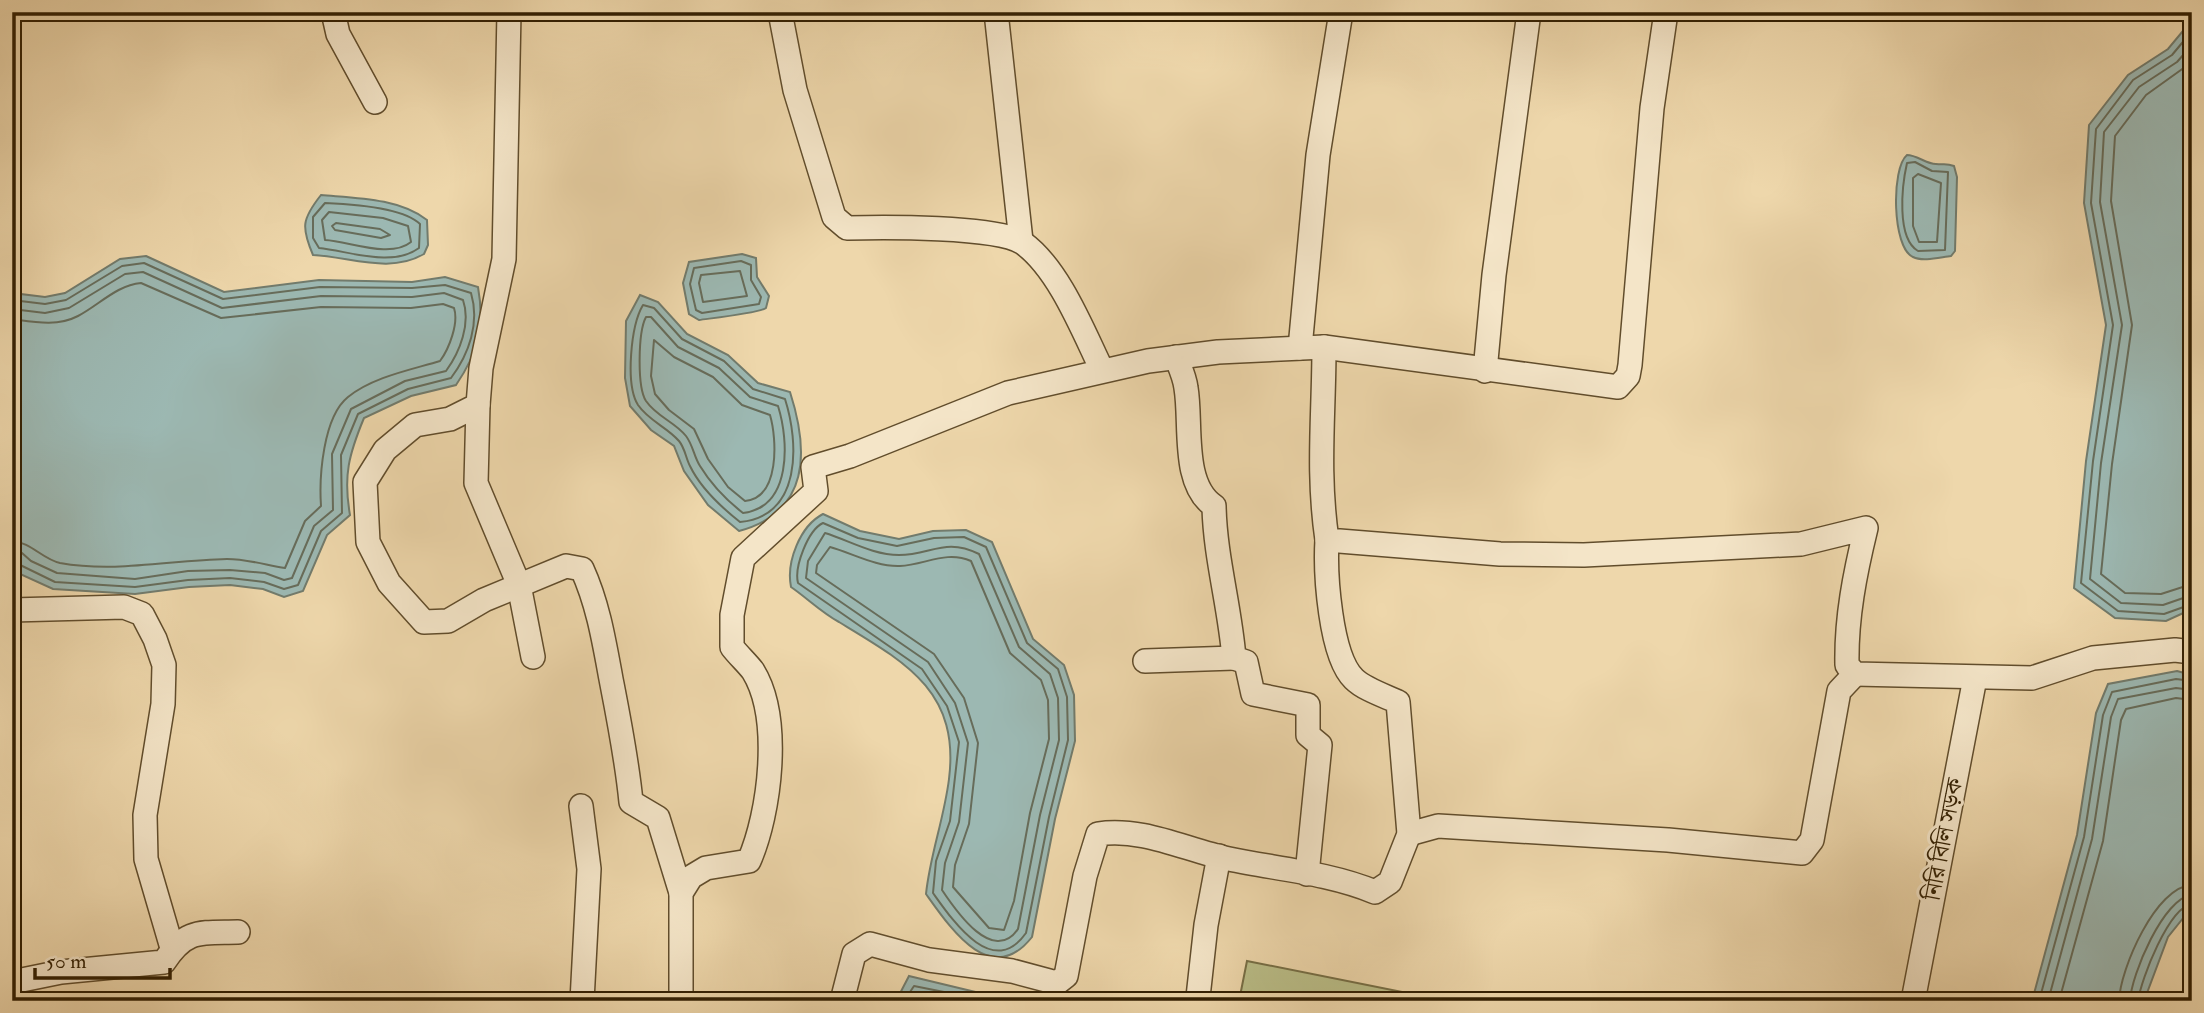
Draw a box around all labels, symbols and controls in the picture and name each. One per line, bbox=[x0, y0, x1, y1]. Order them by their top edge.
street label: নিরি বিলি সড়ক bbox=[1917, 775, 1970, 903]
scale bar bbox=[35, 936, 170, 980]
text: 50 m bbox=[46, 948, 87, 975]

